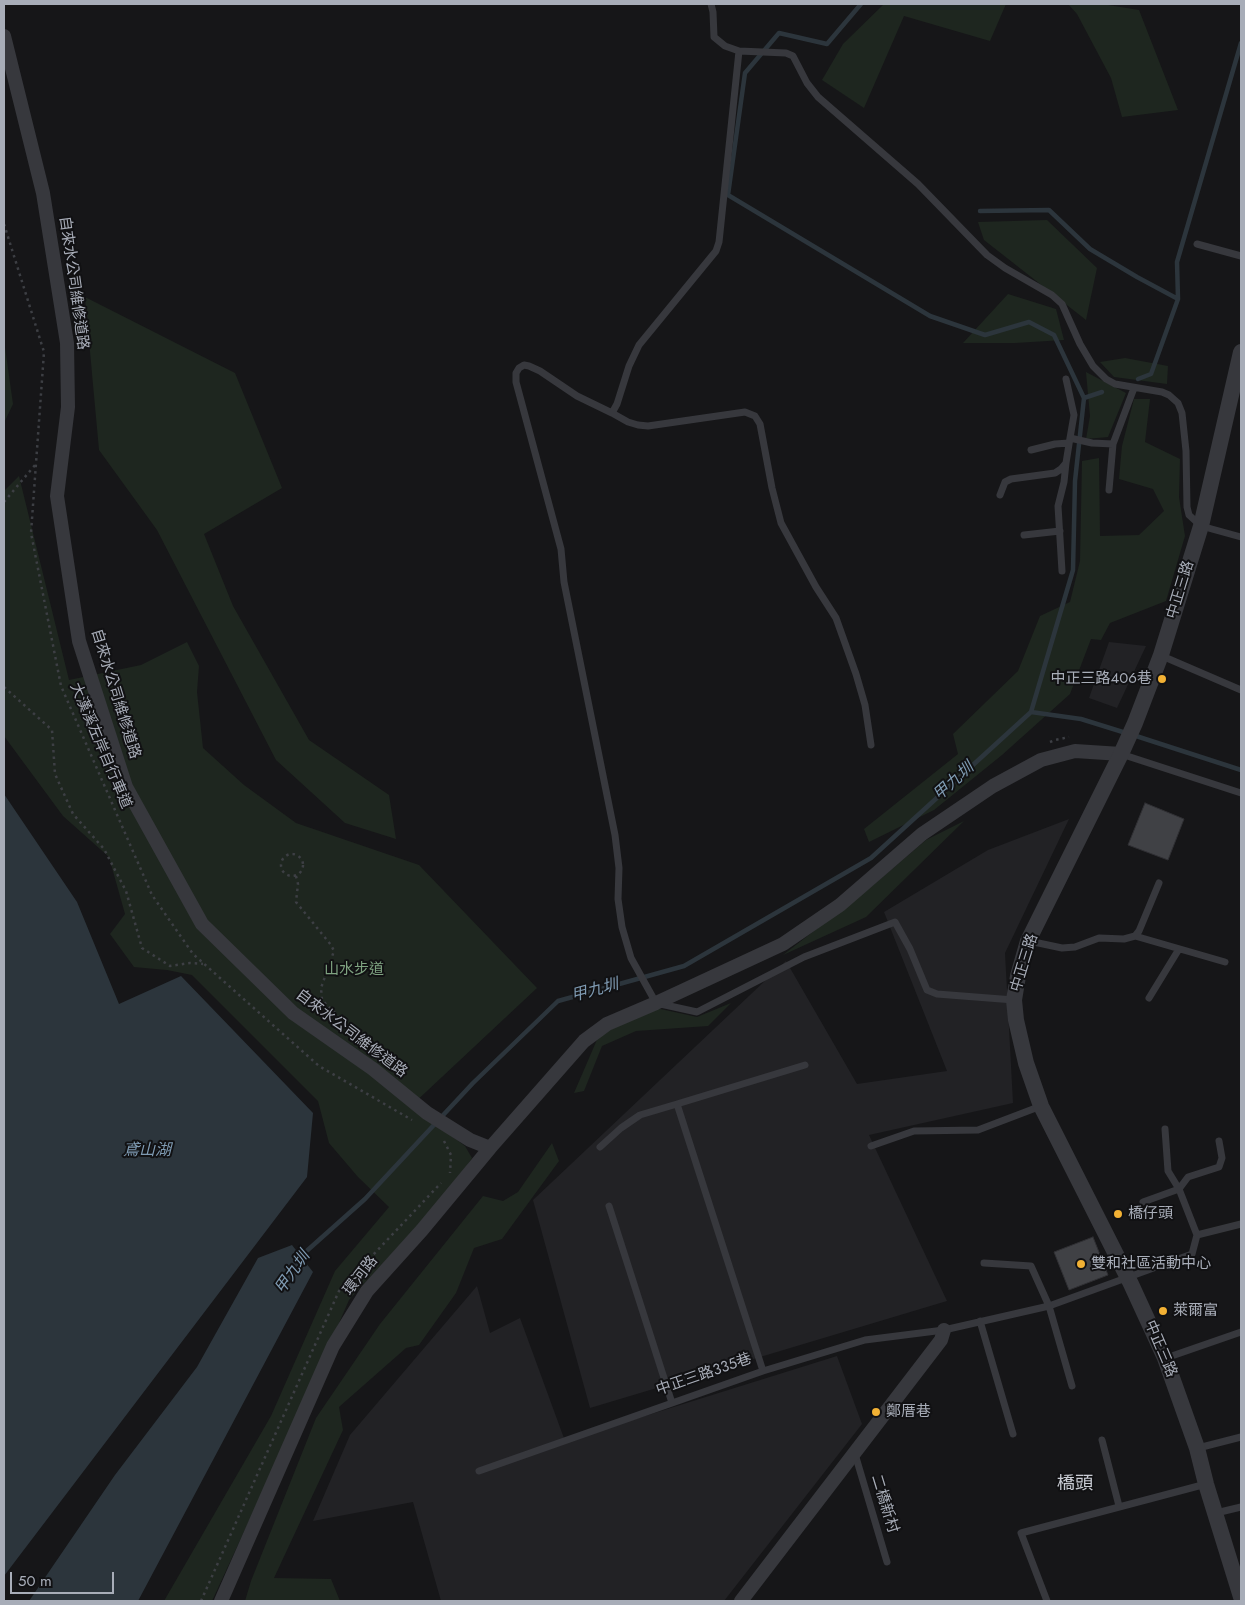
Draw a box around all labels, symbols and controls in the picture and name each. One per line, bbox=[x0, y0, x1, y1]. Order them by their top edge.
street label: 自來水公司維修道路 bbox=[55, 215, 91, 351]
street label: 中正三路 bbox=[1164, 559, 1198, 621]
street label: 自來水公司維修道路 bbox=[87, 627, 143, 761]
place label: 中正三路406巷 bbox=[1051, 670, 1152, 688]
marker: 中正三路406巷 bbox=[1156, 673, 1168, 685]
street label: 大漢溪左岸自行車道 bbox=[65, 680, 135, 812]
water label: 甲九圳 bbox=[930, 759, 978, 805]
street label: 中正三路 bbox=[1008, 932, 1042, 994]
park label: 山水步道 bbox=[324, 961, 384, 979]
water label: 甲九圳 bbox=[569, 976, 621, 1006]
street label: 自來水公司維修道路 bbox=[292, 986, 410, 1082]
water label: 鳶山湖 bbox=[123, 1141, 171, 1161]
place label: 橋仔頭 bbox=[1128, 1205, 1173, 1223]
marker: 橋仔頭 bbox=[1112, 1208, 1124, 1220]
water label: 甲九圳 bbox=[271, 1248, 315, 1298]
street label: 環河路 bbox=[340, 1253, 382, 1299]
place label: 雙和社區活動中心 bbox=[1091, 1255, 1211, 1273]
marker: 雙和社區活動中心 bbox=[1075, 1258, 1087, 1270]
place label: 萊爾富 bbox=[1173, 1302, 1218, 1320]
marker: 萊爾富 bbox=[1157, 1305, 1169, 1317]
street label: 中正三路 bbox=[1140, 1318, 1180, 1380]
street label: 中正三路335巷 bbox=[654, 1350, 754, 1400]
place label: 鄭厝巷 bbox=[886, 1403, 931, 1421]
marker: 鄭厝巷 bbox=[870, 1406, 882, 1418]
street label: 二橋新村 bbox=[867, 1473, 901, 1535]
district label: 橋頭 bbox=[1057, 1474, 1093, 1496]
scale bar bbox=[12, 1562, 116, 1594]
text: 50 m bbox=[18, 1570, 52, 1592]

